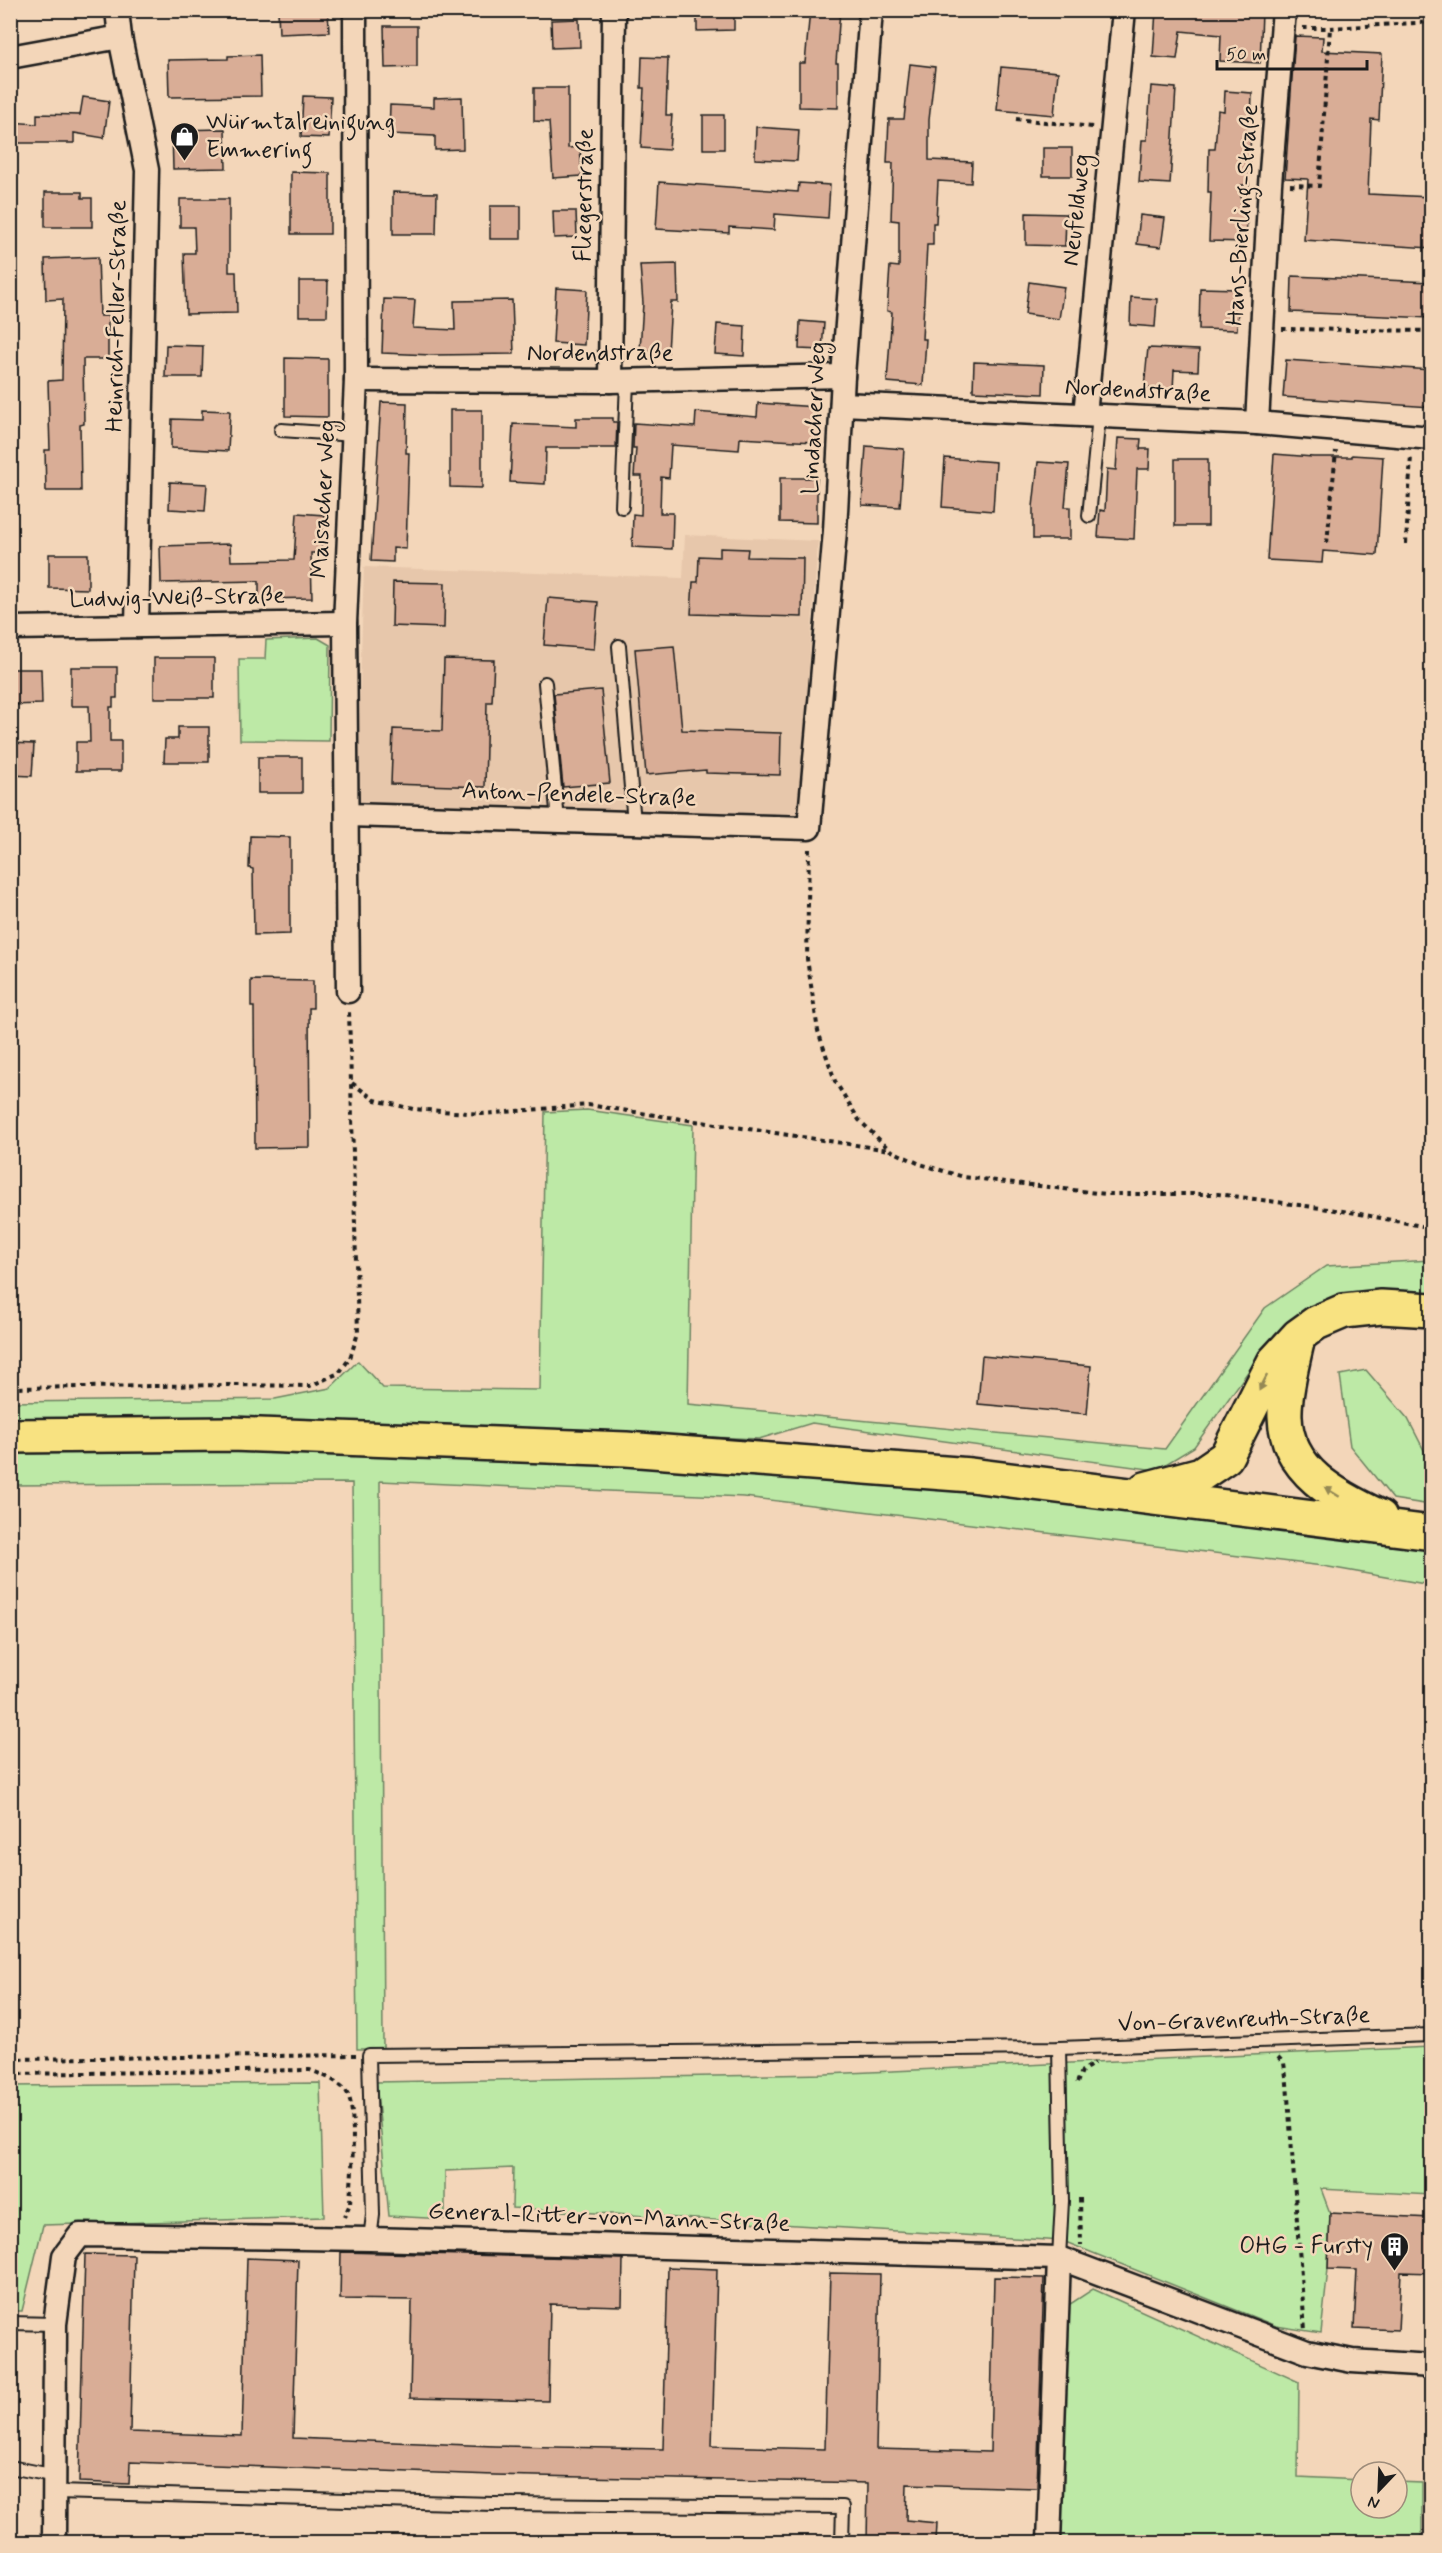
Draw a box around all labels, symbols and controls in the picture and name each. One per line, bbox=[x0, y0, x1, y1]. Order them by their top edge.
scale bar bbox=[1217, 33, 1367, 71]
text: 50 m bbox=[1226, 43, 1266, 67]
street label: Hans-Bierling-Straße bbox=[1220, 103, 1269, 327]
place label: Würmtalreinigung Emmering bbox=[206, 107, 395, 169]
shop icon: Würmtalreinigung Emmering bbox=[169, 120, 201, 162]
street label: Fliegerstraße bbox=[568, 128, 602, 262]
street label: Neufeldweg bbox=[1056, 152, 1100, 268]
street label: Heinrich-Feller-Straße bbox=[99, 199, 135, 432]
street label: Nordendstraße bbox=[527, 338, 673, 369]
street label: Lindacher Weg bbox=[796, 341, 836, 495]
street label: Nordendstraße bbox=[1064, 372, 1212, 410]
street label: Maisacher Weg bbox=[304, 419, 346, 579]
street label: Ludwig-Weiß-Straße bbox=[69, 581, 285, 615]
street label: Anton-Pendele-Straße bbox=[461, 775, 697, 815]
one-way arrow bbox=[1259, 1374, 1269, 1392]
one-way arrow bbox=[1324, 1486, 1341, 1497]
street label: Von-Gravenreuth-Straße bbox=[1117, 2000, 1371, 2040]
street label: General-Ritter-von-Mann-Straße bbox=[427, 2196, 791, 2240]
building icon: OHG - Fursty bbox=[1378, 2230, 1410, 2272]
place label: OHG - Fursty bbox=[1239, 2231, 1373, 2262]
north arrow bbox=[1349, 2460, 1409, 2520]
text: N bbox=[1365, 2491, 1383, 2514]

